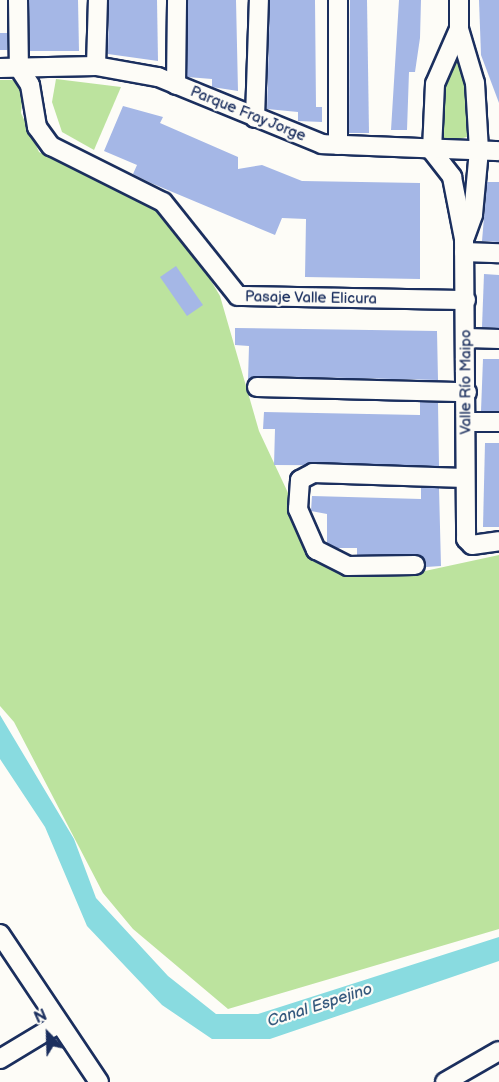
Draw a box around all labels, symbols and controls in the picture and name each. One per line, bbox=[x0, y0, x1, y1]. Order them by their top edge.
street label: Parque Fray Jorge bbox=[187, 82, 309, 146]
street label: Pasaje Valle Elicura bbox=[245, 288, 377, 308]
street label: Valle Río Maipo bbox=[457, 329, 475, 435]
water label: Canal Espejino bbox=[265, 980, 375, 1032]
north arrow bbox=[18, 1004, 78, 1064]
text: N bbox=[32, 1006, 50, 1028]

